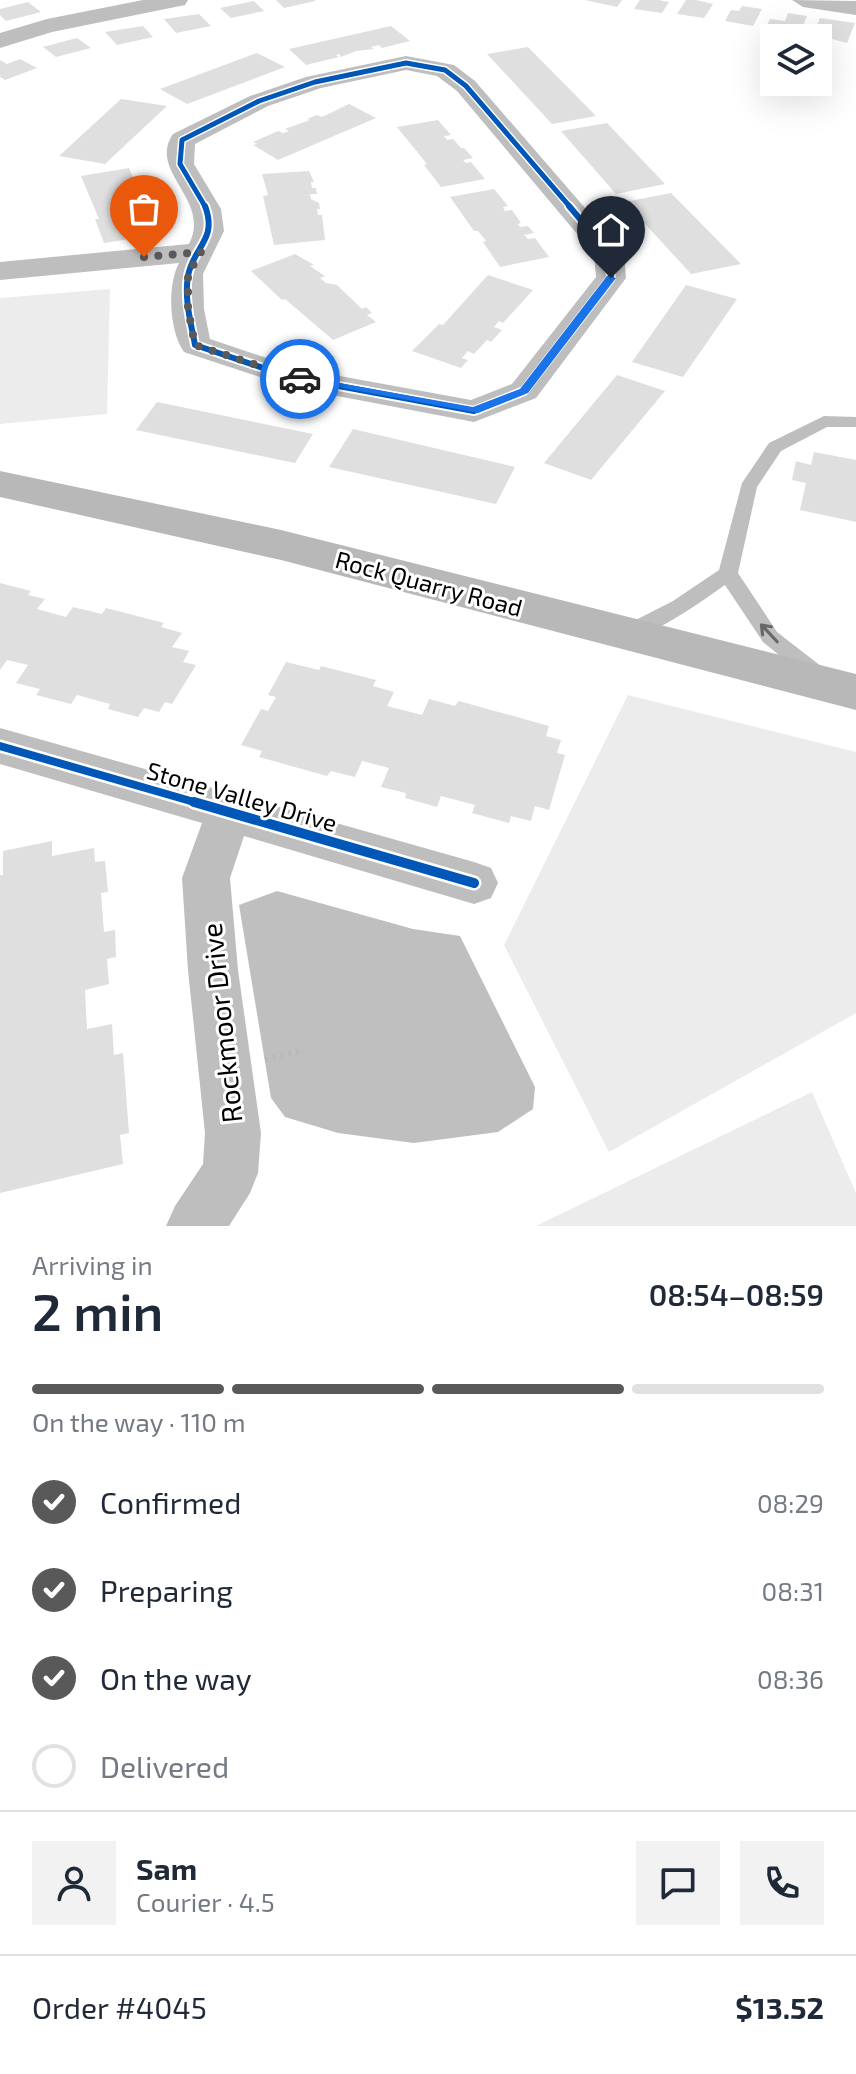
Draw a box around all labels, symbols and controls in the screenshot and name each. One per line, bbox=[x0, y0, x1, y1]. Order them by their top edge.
map controls bbox=[760, 24, 832, 96]
button: layers bbox=[760, 24, 832, 96]
pin bbox=[110, 175, 178, 257]
icon: bag bbox=[122, 187, 166, 231]
pin bbox=[577, 196, 645, 278]
icon: home bbox=[589, 208, 633, 252]
courier bbox=[260, 339, 340, 419]
icon: car bbox=[278, 357, 322, 401]
street label: Rock Quarry Road bbox=[332, 544, 526, 622]
one-way arrow bbox=[760, 624, 778, 644]
street label: Stone Valley Drive bbox=[144, 755, 340, 837]
street label: Rockmoor Drive bbox=[194, 921, 248, 1125]
text: Arriving in bbox=[32, 1249, 153, 1280]
text: 08:54–08:59 bbox=[649, 1276, 824, 1312]
text: 2 min bbox=[32, 1279, 163, 1341]
text: On the way · 110 m bbox=[32, 1406, 246, 1437]
icon: check bbox=[32, 1480, 76, 1524]
text: Confirmed bbox=[100, 1484, 241, 1520]
text: 08:29 bbox=[757, 1487, 824, 1518]
icon: check bbox=[32, 1568, 76, 1612]
text: Preparing bbox=[100, 1572, 233, 1608]
text: 08:31 bbox=[762, 1575, 824, 1606]
icon: check bbox=[32, 1656, 76, 1700]
text: On the way bbox=[100, 1660, 252, 1696]
text: 08:36 bbox=[757, 1663, 824, 1694]
text: Delivered bbox=[100, 1748, 229, 1784]
button: person bbox=[32, 1841, 116, 1925]
button: chat bbox=[636, 1841, 720, 1925]
button: phone bbox=[740, 1841, 824, 1925]
text: Sam bbox=[136, 1850, 197, 1886]
text: Courier · 4.5 bbox=[136, 1886, 275, 1917]
text: Order #4045 bbox=[32, 1989, 207, 2025]
text: $13.52 bbox=[735, 1989, 824, 2025]

